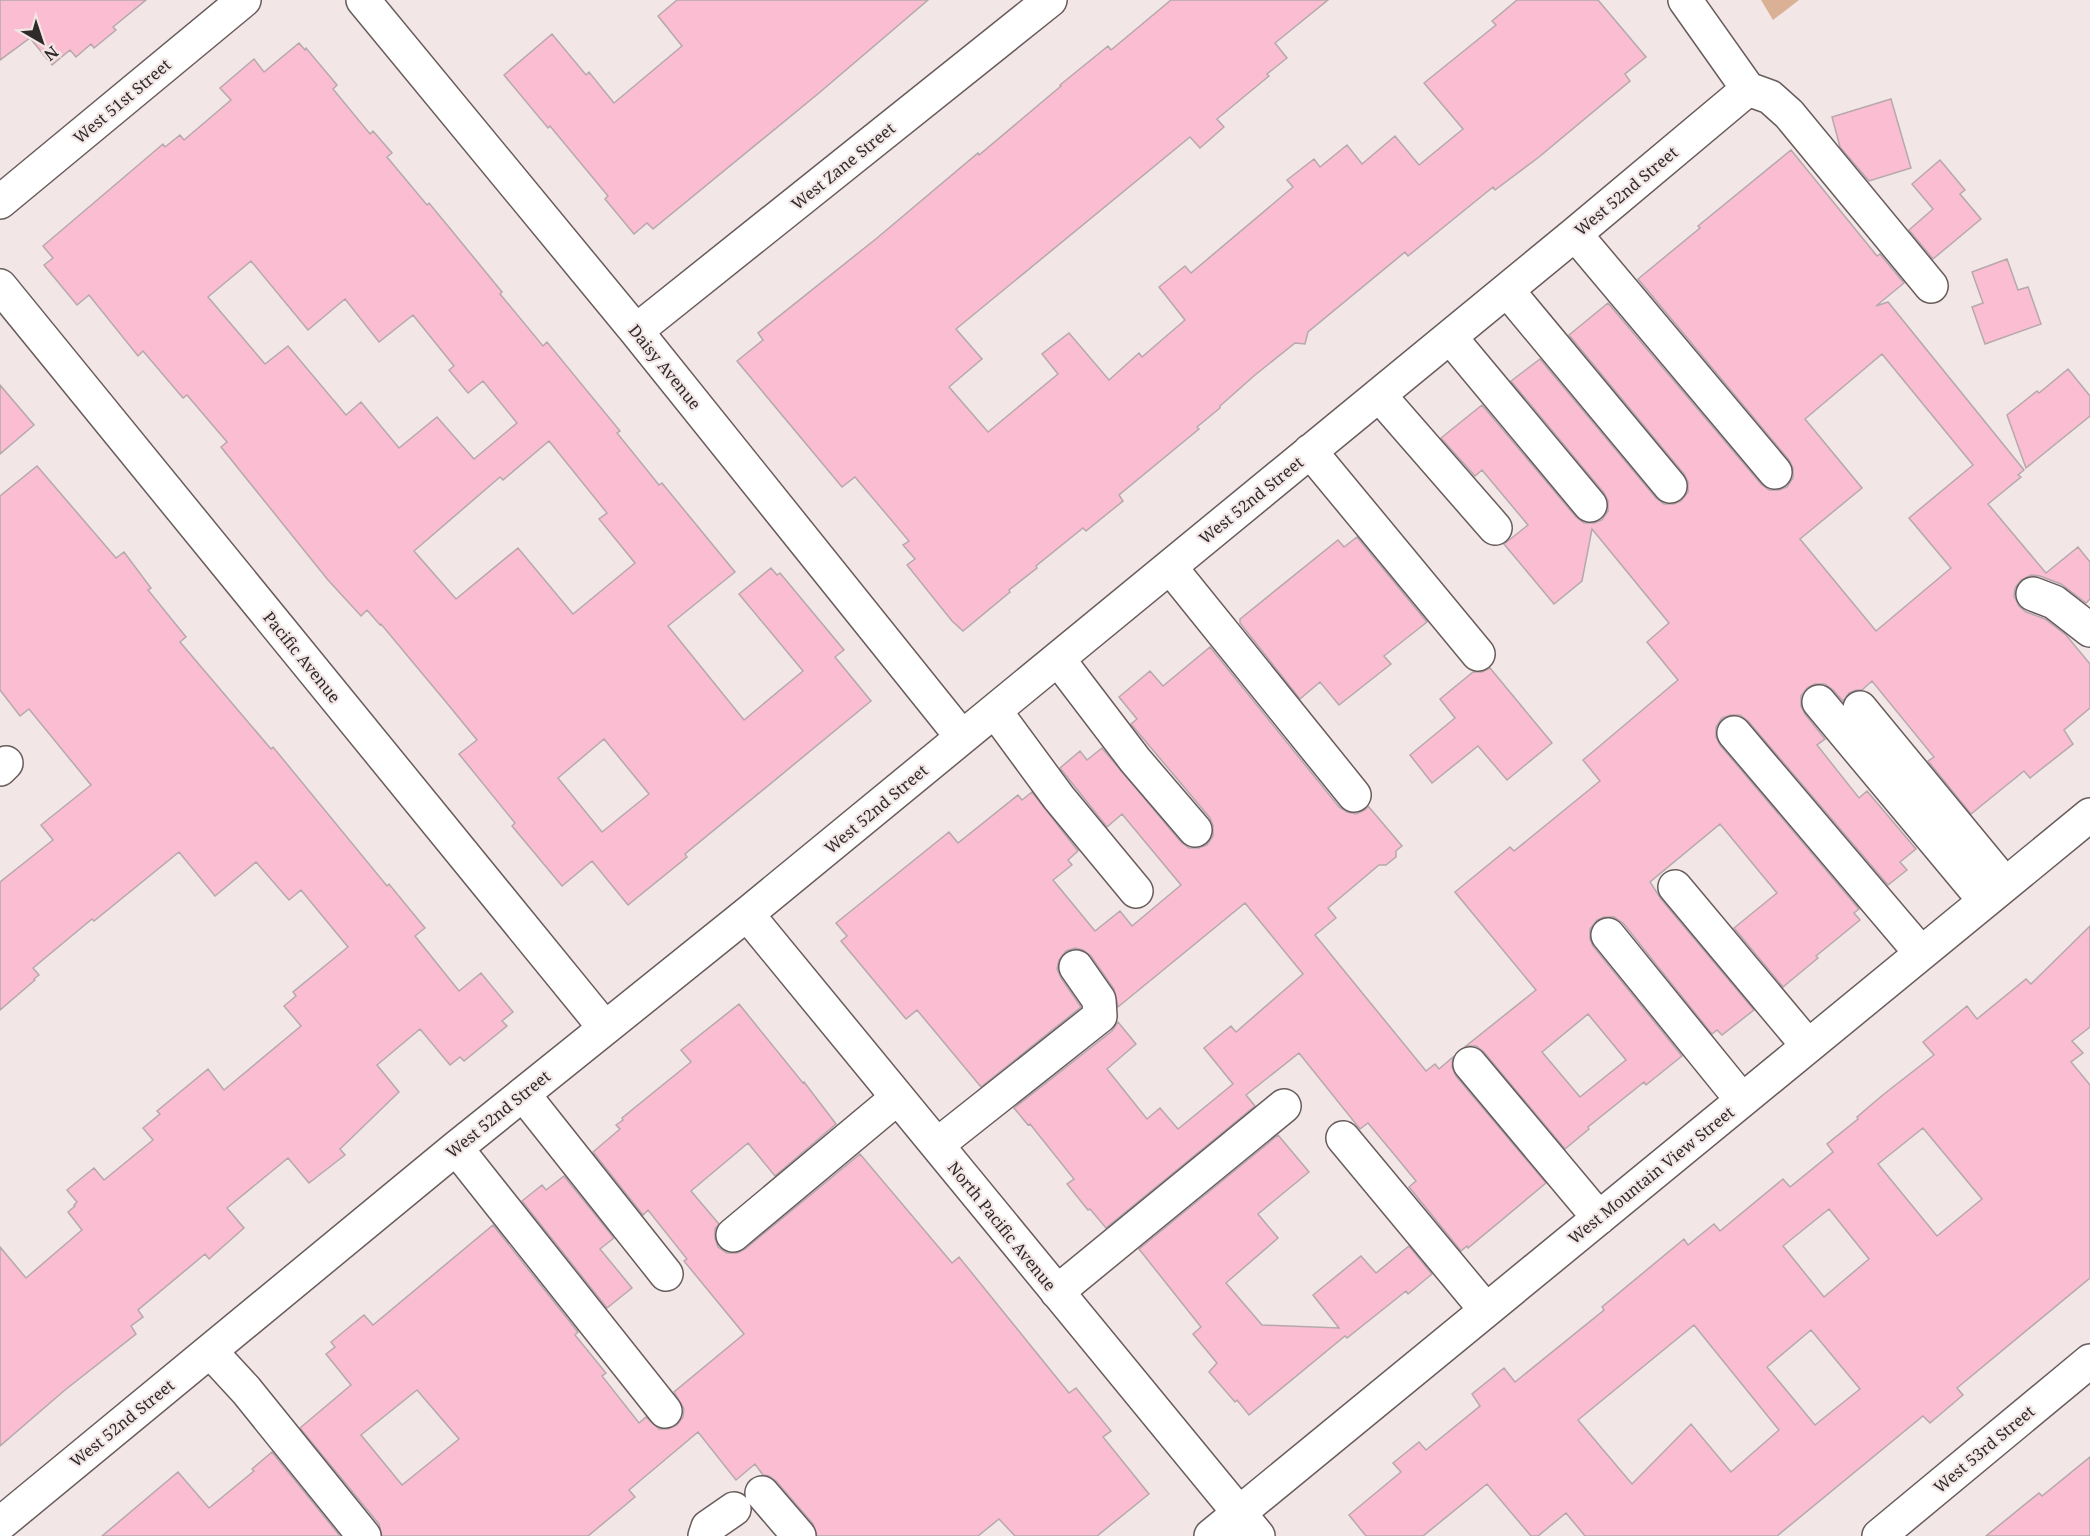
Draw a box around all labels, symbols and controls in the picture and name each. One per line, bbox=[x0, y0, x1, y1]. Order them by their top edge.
north arrow bbox=[12, 12, 72, 72]
text: N bbox=[39, 41, 63, 66]
street label: West 51st Street bbox=[69, 53, 176, 148]
street label: West Zane Street bbox=[787, 117, 900, 215]
street label: West 52nd Street bbox=[1570, 141, 1682, 241]
street label: Daisy Avenue bbox=[624, 320, 706, 414]
street label: West 52nd Street bbox=[1194, 451, 1308, 549]
street label: Pacific Avenue bbox=[258, 607, 346, 707]
street label: West 52nd Street bbox=[820, 759, 932, 859]
street label: West 52nd Street bbox=[441, 1065, 555, 1163]
street label: West Mountain View Street bbox=[1563, 1101, 1739, 1249]
street label: North Pacific Avenue bbox=[943, 1157, 1061, 1295]
street label: West 52nd Street bbox=[65, 1374, 179, 1472]
street label: West 53rd Street bbox=[1929, 1400, 2039, 1498]

